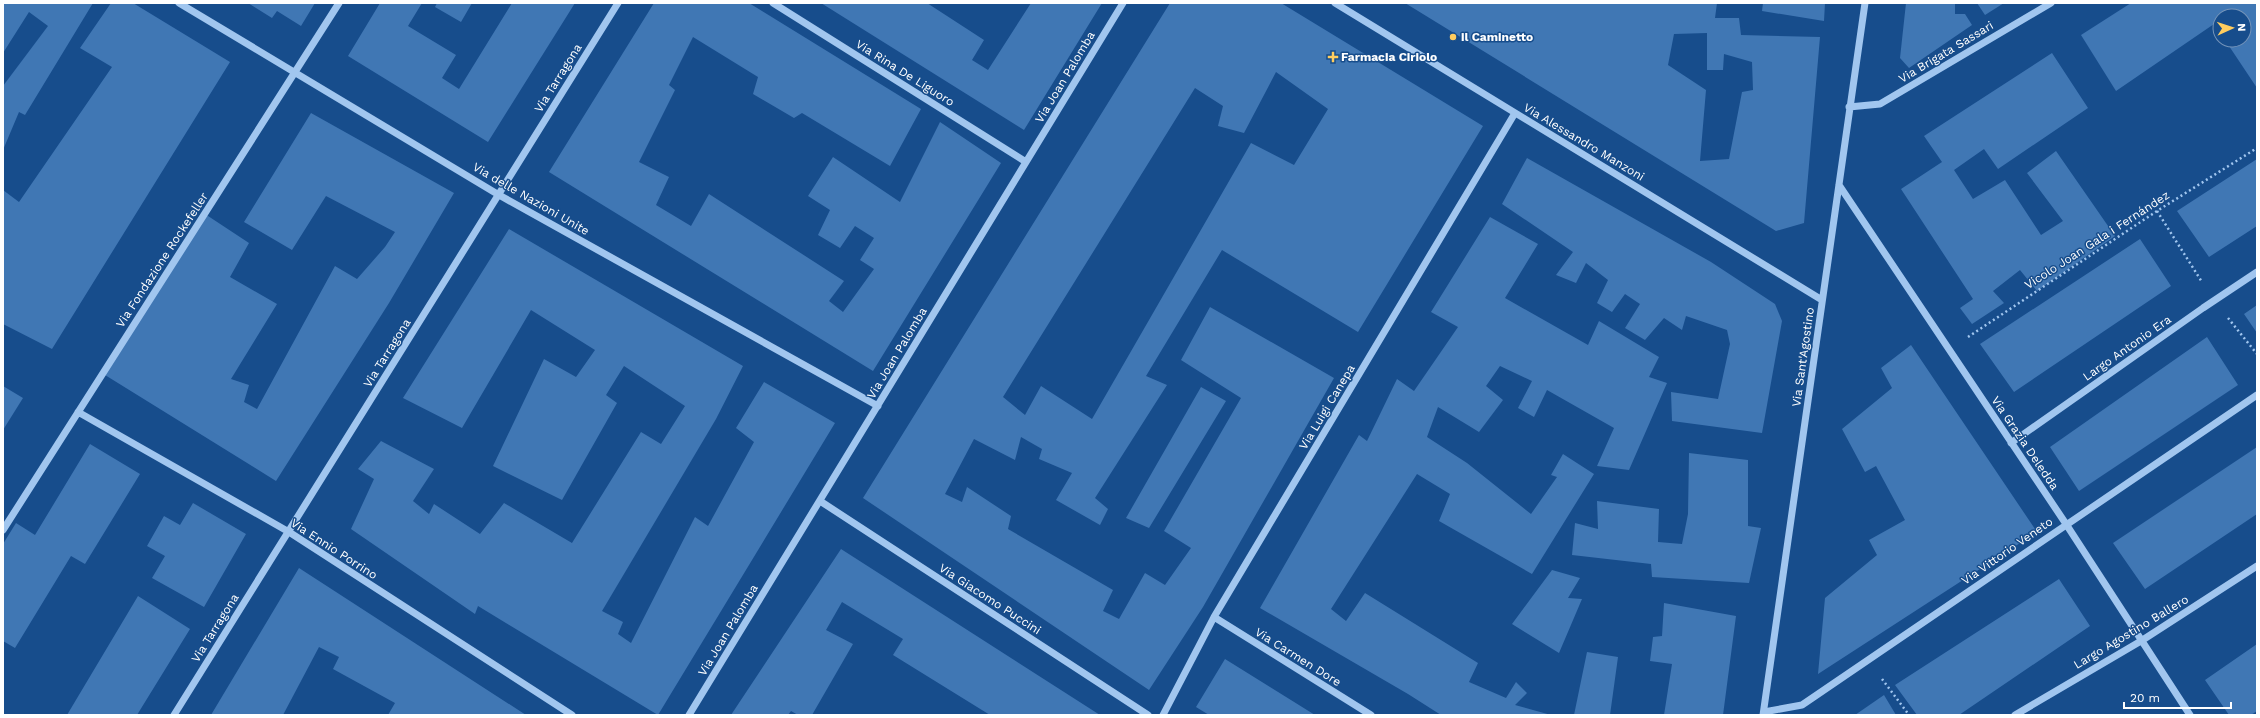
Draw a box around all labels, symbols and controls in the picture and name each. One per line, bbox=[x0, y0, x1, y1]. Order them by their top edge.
north arrow bbox=[2212, 8, 2252, 48]
street label: Via Brigata Sassari bbox=[1896, 18, 1996, 86]
text: N bbox=[2235, 23, 2248, 32]
street label: Via Joan Palomba bbox=[1032, 29, 1098, 125]
place label: il Caminetto bbox=[1461, 30, 1533, 44]
marker: il Caminetto bbox=[1448, 32, 1458, 42]
street label: Via Rina De Liguoro bbox=[853, 37, 957, 109]
street label: Via Tarragona bbox=[531, 41, 585, 115]
place label: Farmacia Ciriolo bbox=[1341, 50, 1437, 64]
marker: Farmacia Ciriolo bbox=[1328, 52, 1338, 62]
street label: Via Alessandro Manzoni bbox=[1521, 100, 1647, 184]
street label: Via delle Nazioni Unite bbox=[470, 160, 592, 238]
street label: Vicolo Joan Gala i Fernández bbox=[2022, 188, 2172, 292]
street label: Via Fondazione Rockefeller bbox=[113, 190, 211, 330]
street label: Via Joan Palomba bbox=[864, 305, 930, 401]
street label: Via Sant'Agostino bbox=[1789, 306, 1817, 408]
street label: Largo Antonio Era bbox=[2080, 312, 2174, 384]
street label: Via Tarragona bbox=[360, 316, 414, 390]
street label: Via Luigi Canepa bbox=[1296, 362, 1358, 452]
street label: Via Grazia Deledda bbox=[1988, 393, 2062, 493]
street label: Via Vittorio Veneto bbox=[1959, 514, 2055, 588]
street label: Via Ennio Porrino bbox=[288, 516, 380, 582]
street label: Via Giacomo Puccini bbox=[936, 561, 1044, 637]
street label: Via Joan Palomba bbox=[695, 582, 761, 678]
street label: Via Tarragona bbox=[188, 591, 242, 665]
street label: Largo Agostino Ballero bbox=[2071, 592, 2191, 672]
street label: Via Carmen Dore bbox=[1252, 625, 1344, 689]
scale bar bbox=[2124, 684, 2231, 710]
text: 20 m bbox=[2130, 691, 2160, 705]

